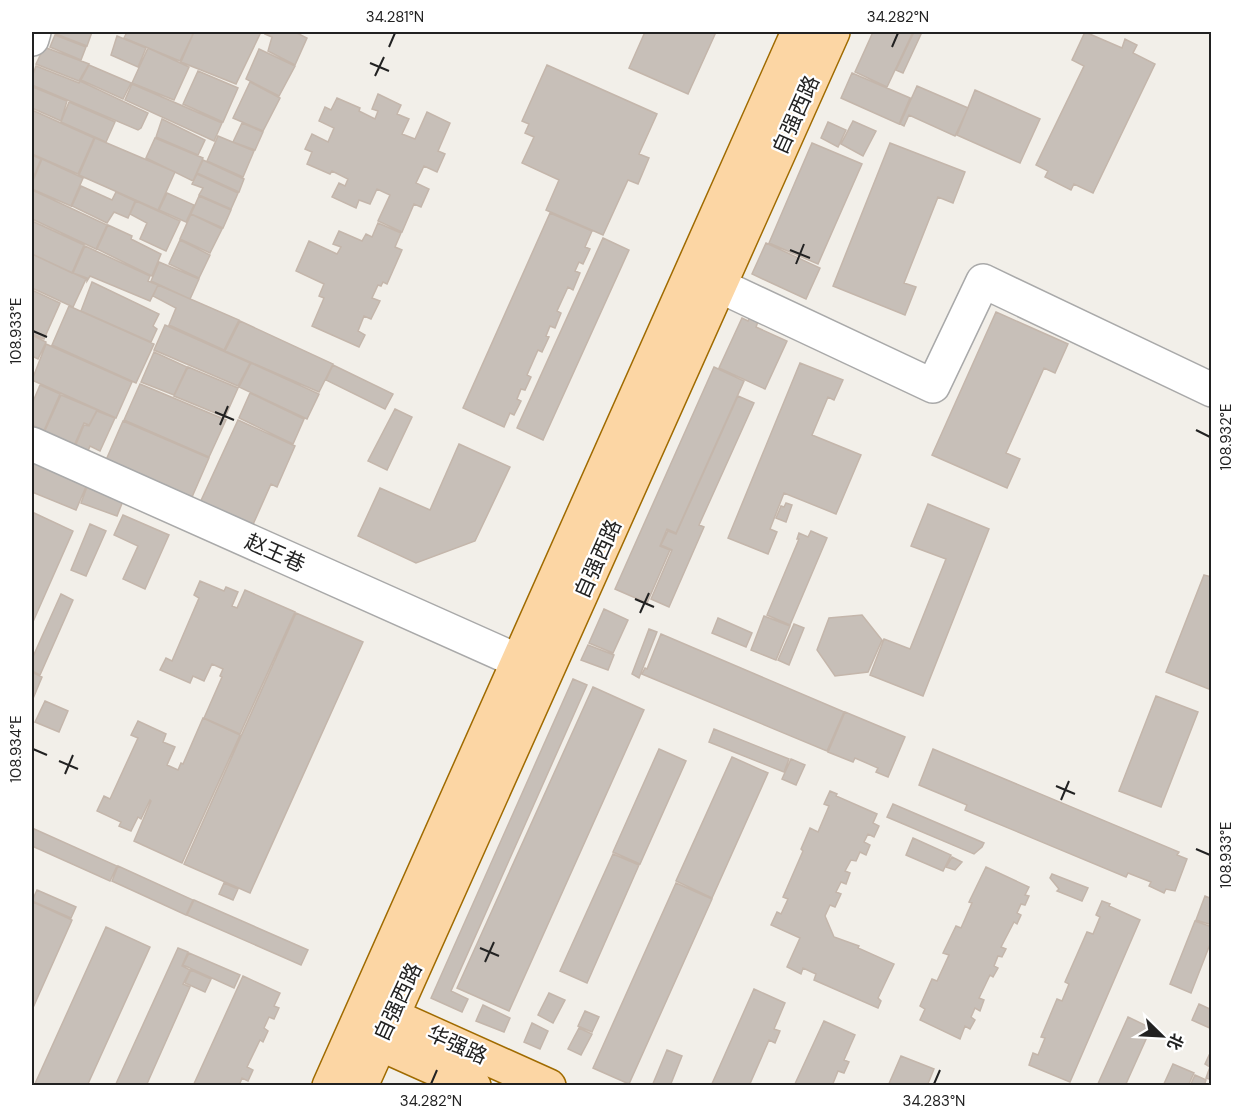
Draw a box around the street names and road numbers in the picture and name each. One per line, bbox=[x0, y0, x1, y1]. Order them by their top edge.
street label: 自强西路 bbox=[766, 71, 826, 159]
street label: 自强西路 bbox=[568, 515, 628, 603]
street label: 赵王巷 bbox=[241, 527, 309, 579]
street label: 自强西路 bbox=[368, 958, 428, 1046]
street label: 华强路 bbox=[423, 1019, 491, 1071]

